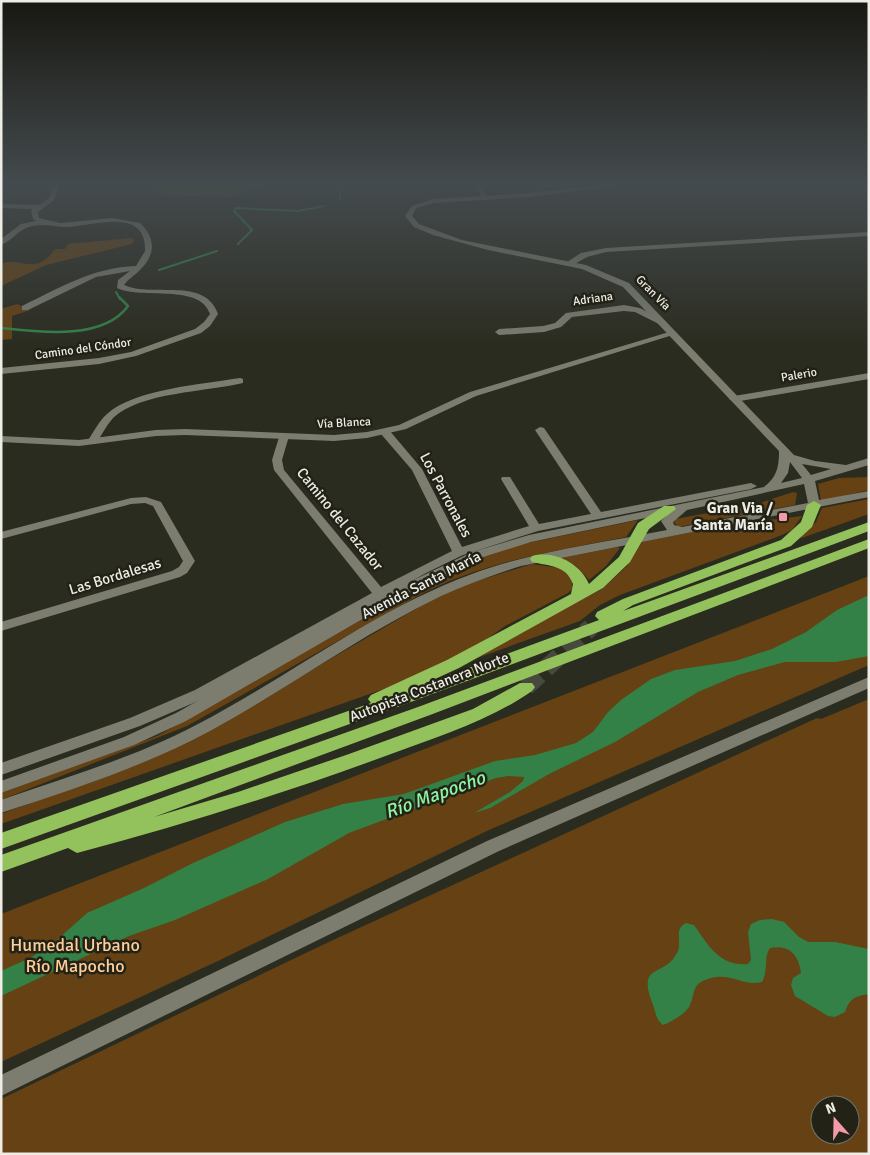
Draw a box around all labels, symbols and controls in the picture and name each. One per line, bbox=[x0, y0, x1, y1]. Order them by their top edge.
street label: Gran Vía bbox=[632, 272, 674, 314]
street label: Adriana bbox=[572, 289, 614, 309]
street label: Camino del Cóndor bbox=[34, 335, 133, 363]
street label: Palerio bbox=[780, 364, 818, 386]
street label: Vía Blanca bbox=[317, 414, 371, 432]
street label: Los Parronales bbox=[416, 449, 476, 541]
street label: Camino del Cazador bbox=[293, 464, 387, 574]
place label: Gran Via / Santa María bbox=[694, 499, 773, 534]
marker: Gran Via / Santa María bbox=[777, 511, 789, 523]
street label: Avenida Santa María bbox=[358, 547, 484, 623]
street label: Las Bordalesas bbox=[67, 553, 164, 599]
street label: Autopista Costanera Norte bbox=[347, 648, 511, 726]
water label: Río Mapocho bbox=[382, 765, 489, 824]
park label: Humedal Urbano Río Mapocho bbox=[10, 934, 140, 977]
north arrow bbox=[810, 1095, 860, 1145]
text: N bbox=[823, 1099, 838, 1118]

